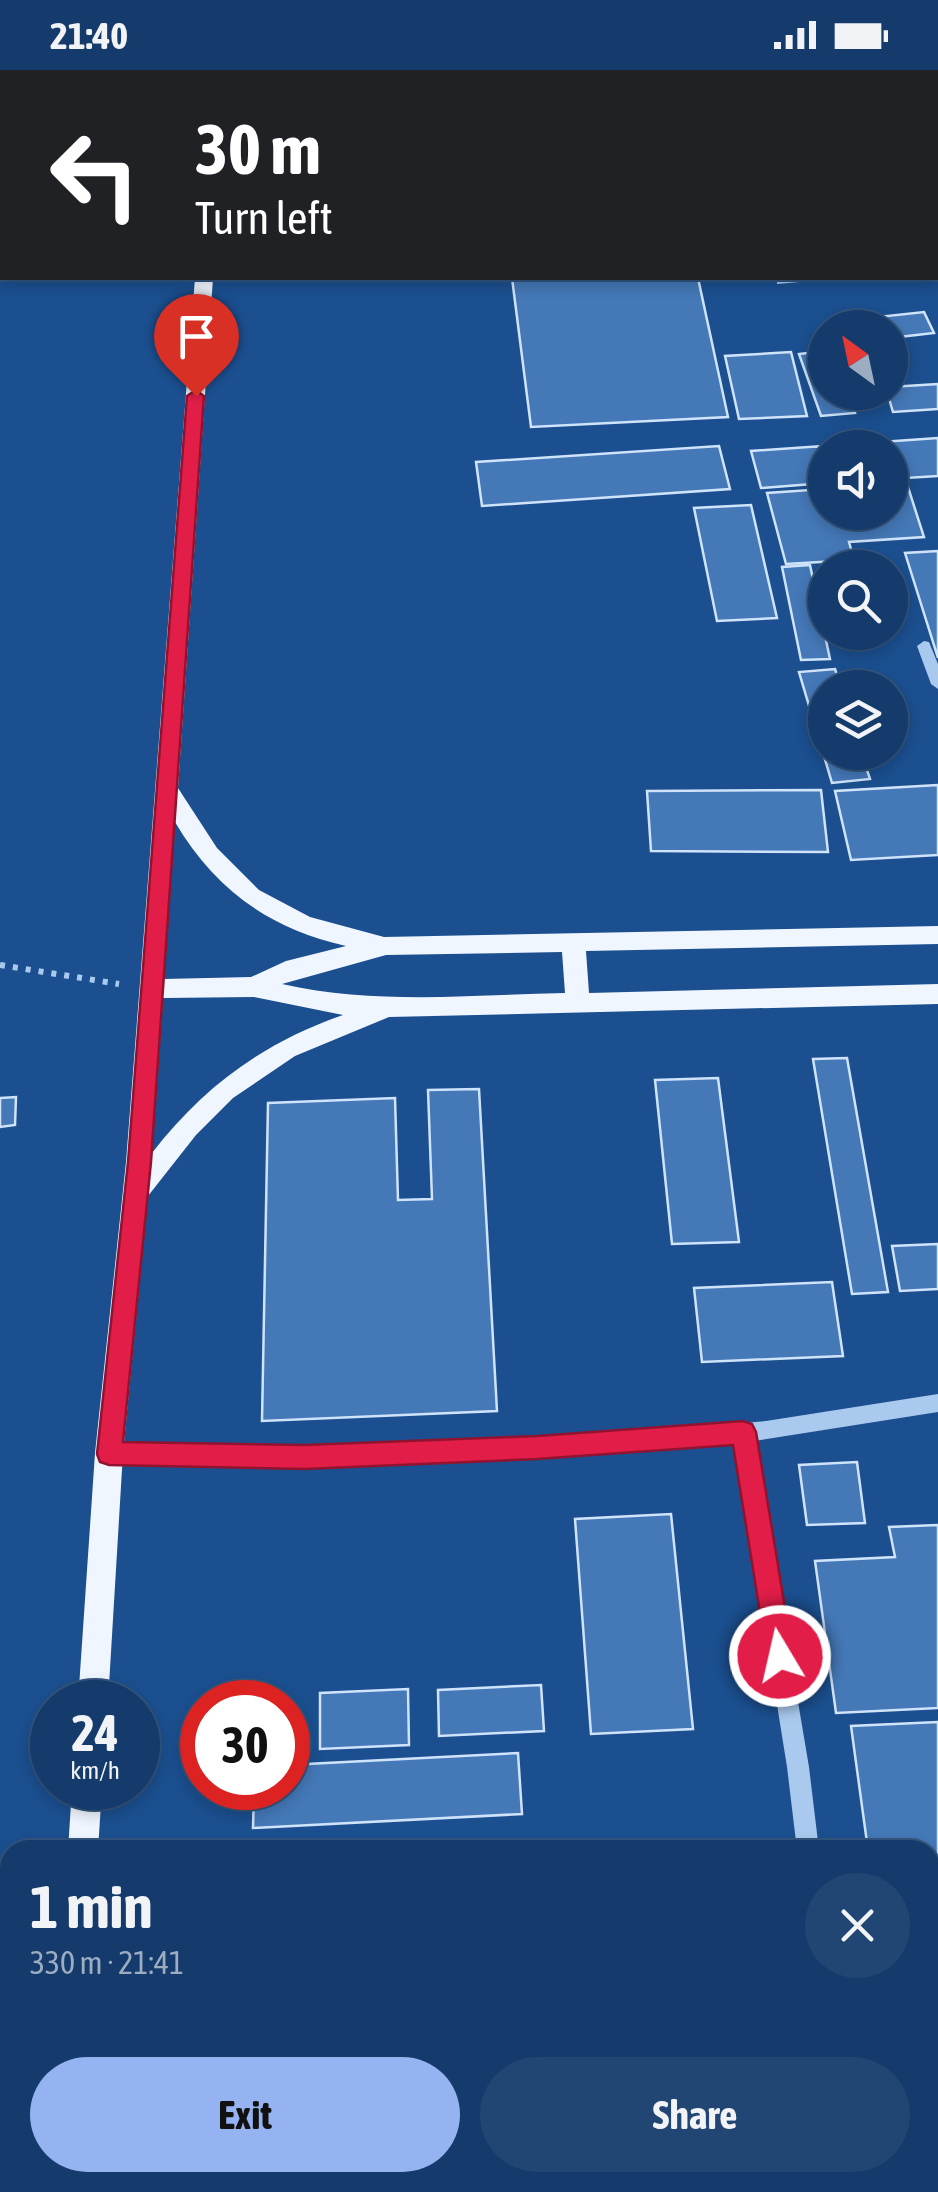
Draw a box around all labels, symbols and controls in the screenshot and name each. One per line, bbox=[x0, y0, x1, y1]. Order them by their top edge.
text: 21:40 bbox=[50, 14, 128, 57]
text: 30 m bbox=[195, 109, 321, 189]
icon: left bbox=[30, 110, 160, 240]
text: Turn left bbox=[195, 192, 333, 244]
pin bbox=[154, 294, 239, 397]
icon: arrive bbox=[169, 309, 224, 364]
north arrow bbox=[808, 310, 908, 410]
map controls bbox=[808, 310, 908, 770]
button: sound bbox=[808, 430, 908, 530]
button: search bbox=[808, 550, 908, 650]
button: layers bbox=[808, 670, 908, 770]
position arrow bbox=[728, 1604, 832, 1708]
speed limit sign: 30 bbox=[180, 1680, 310, 1810]
text: 24 bbox=[71, 1704, 118, 1762]
text: km/h bbox=[70, 1756, 120, 1784]
text: 1 min bbox=[30, 1872, 153, 1941]
button: close bbox=[805, 1873, 910, 1978]
text: 330 m · 21:41 bbox=[30, 1944, 184, 1981]
button: Exit bbox=[30, 2057, 460, 2172]
button: Share bbox=[480, 2057, 910, 2172]

